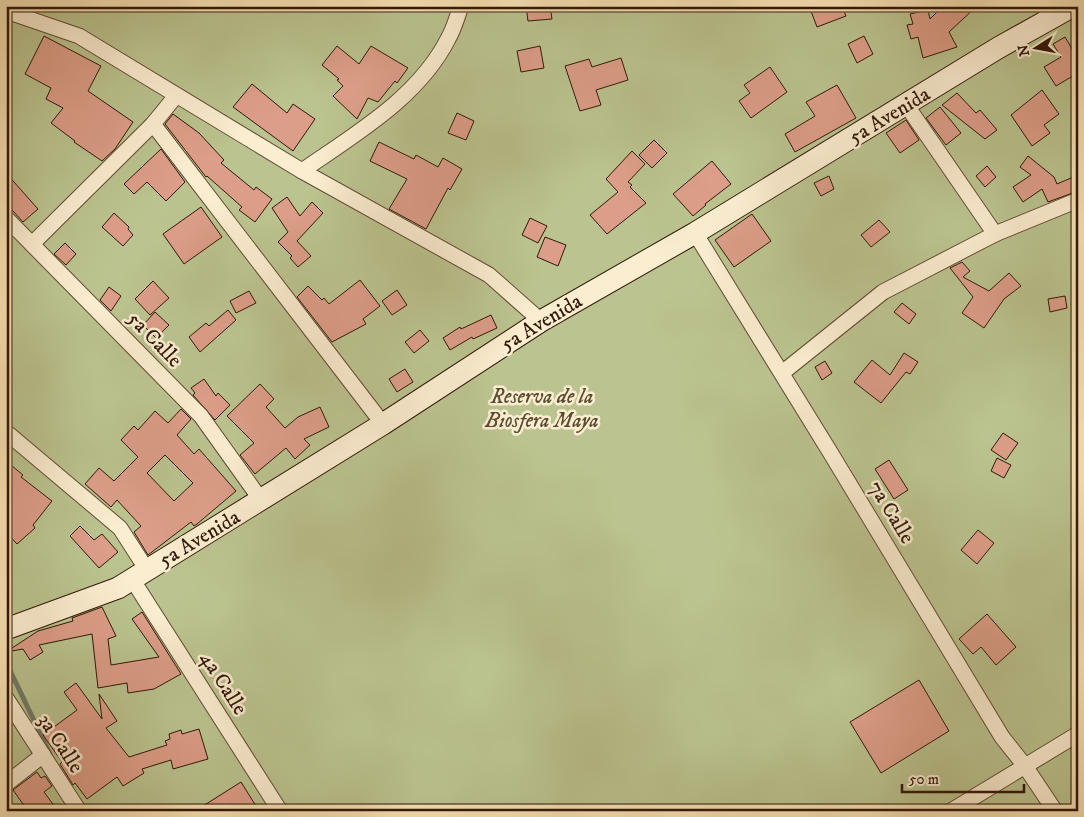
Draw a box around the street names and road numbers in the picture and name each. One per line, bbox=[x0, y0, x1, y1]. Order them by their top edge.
street label: 5a Avenida bbox=[844, 81, 935, 150]
street label: 5a Avenida bbox=[496, 288, 587, 357]
street label: 5a Calle bbox=[121, 306, 187, 373]
street label: 7a Calle bbox=[862, 476, 920, 549]
street label: 5a Avenida bbox=[154, 504, 245, 573]
street label: 4a Calle bbox=[194, 647, 253, 720]
street label: 3a Calle bbox=[31, 709, 89, 778]

